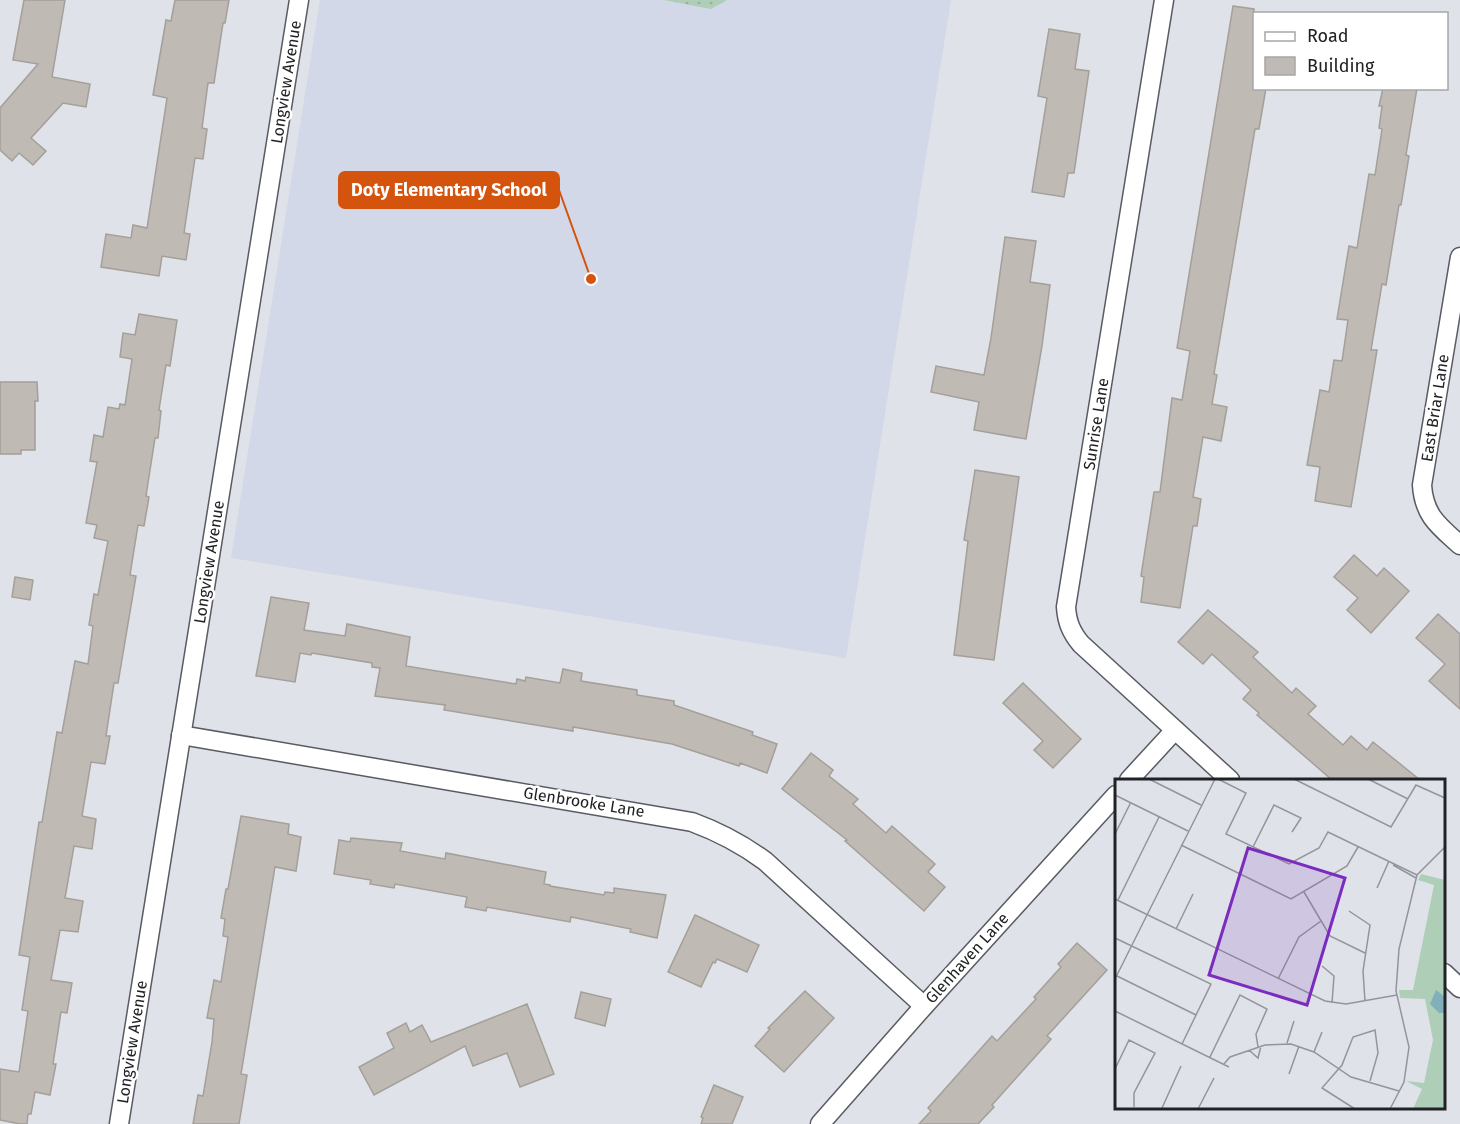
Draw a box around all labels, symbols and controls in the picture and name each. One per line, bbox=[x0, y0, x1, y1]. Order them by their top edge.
legend bbox=[1253, 12, 1448, 90]
street label: Longview Avenue bbox=[267, 19, 305, 145]
text: Road bbox=[1307, 25, 1349, 47]
text: Building bbox=[1307, 55, 1375, 77]
callout: Doty Elementary School bbox=[339, 172, 559, 208]
text: Doty Elementary School bbox=[351, 179, 548, 201]
street label: East Briar Lane bbox=[1417, 353, 1453, 463]
street label: Sunrise Lane bbox=[1079, 377, 1113, 471]
street label: Longview Avenue bbox=[190, 499, 228, 625]
inset map bbox=[1115, 779, 1445, 1109]
street label: Glenbrooke Lane bbox=[522, 783, 646, 821]
street label: Glenhaven Lane bbox=[921, 909, 1013, 1007]
street label: Longview Avenue bbox=[113, 979, 151, 1105]

